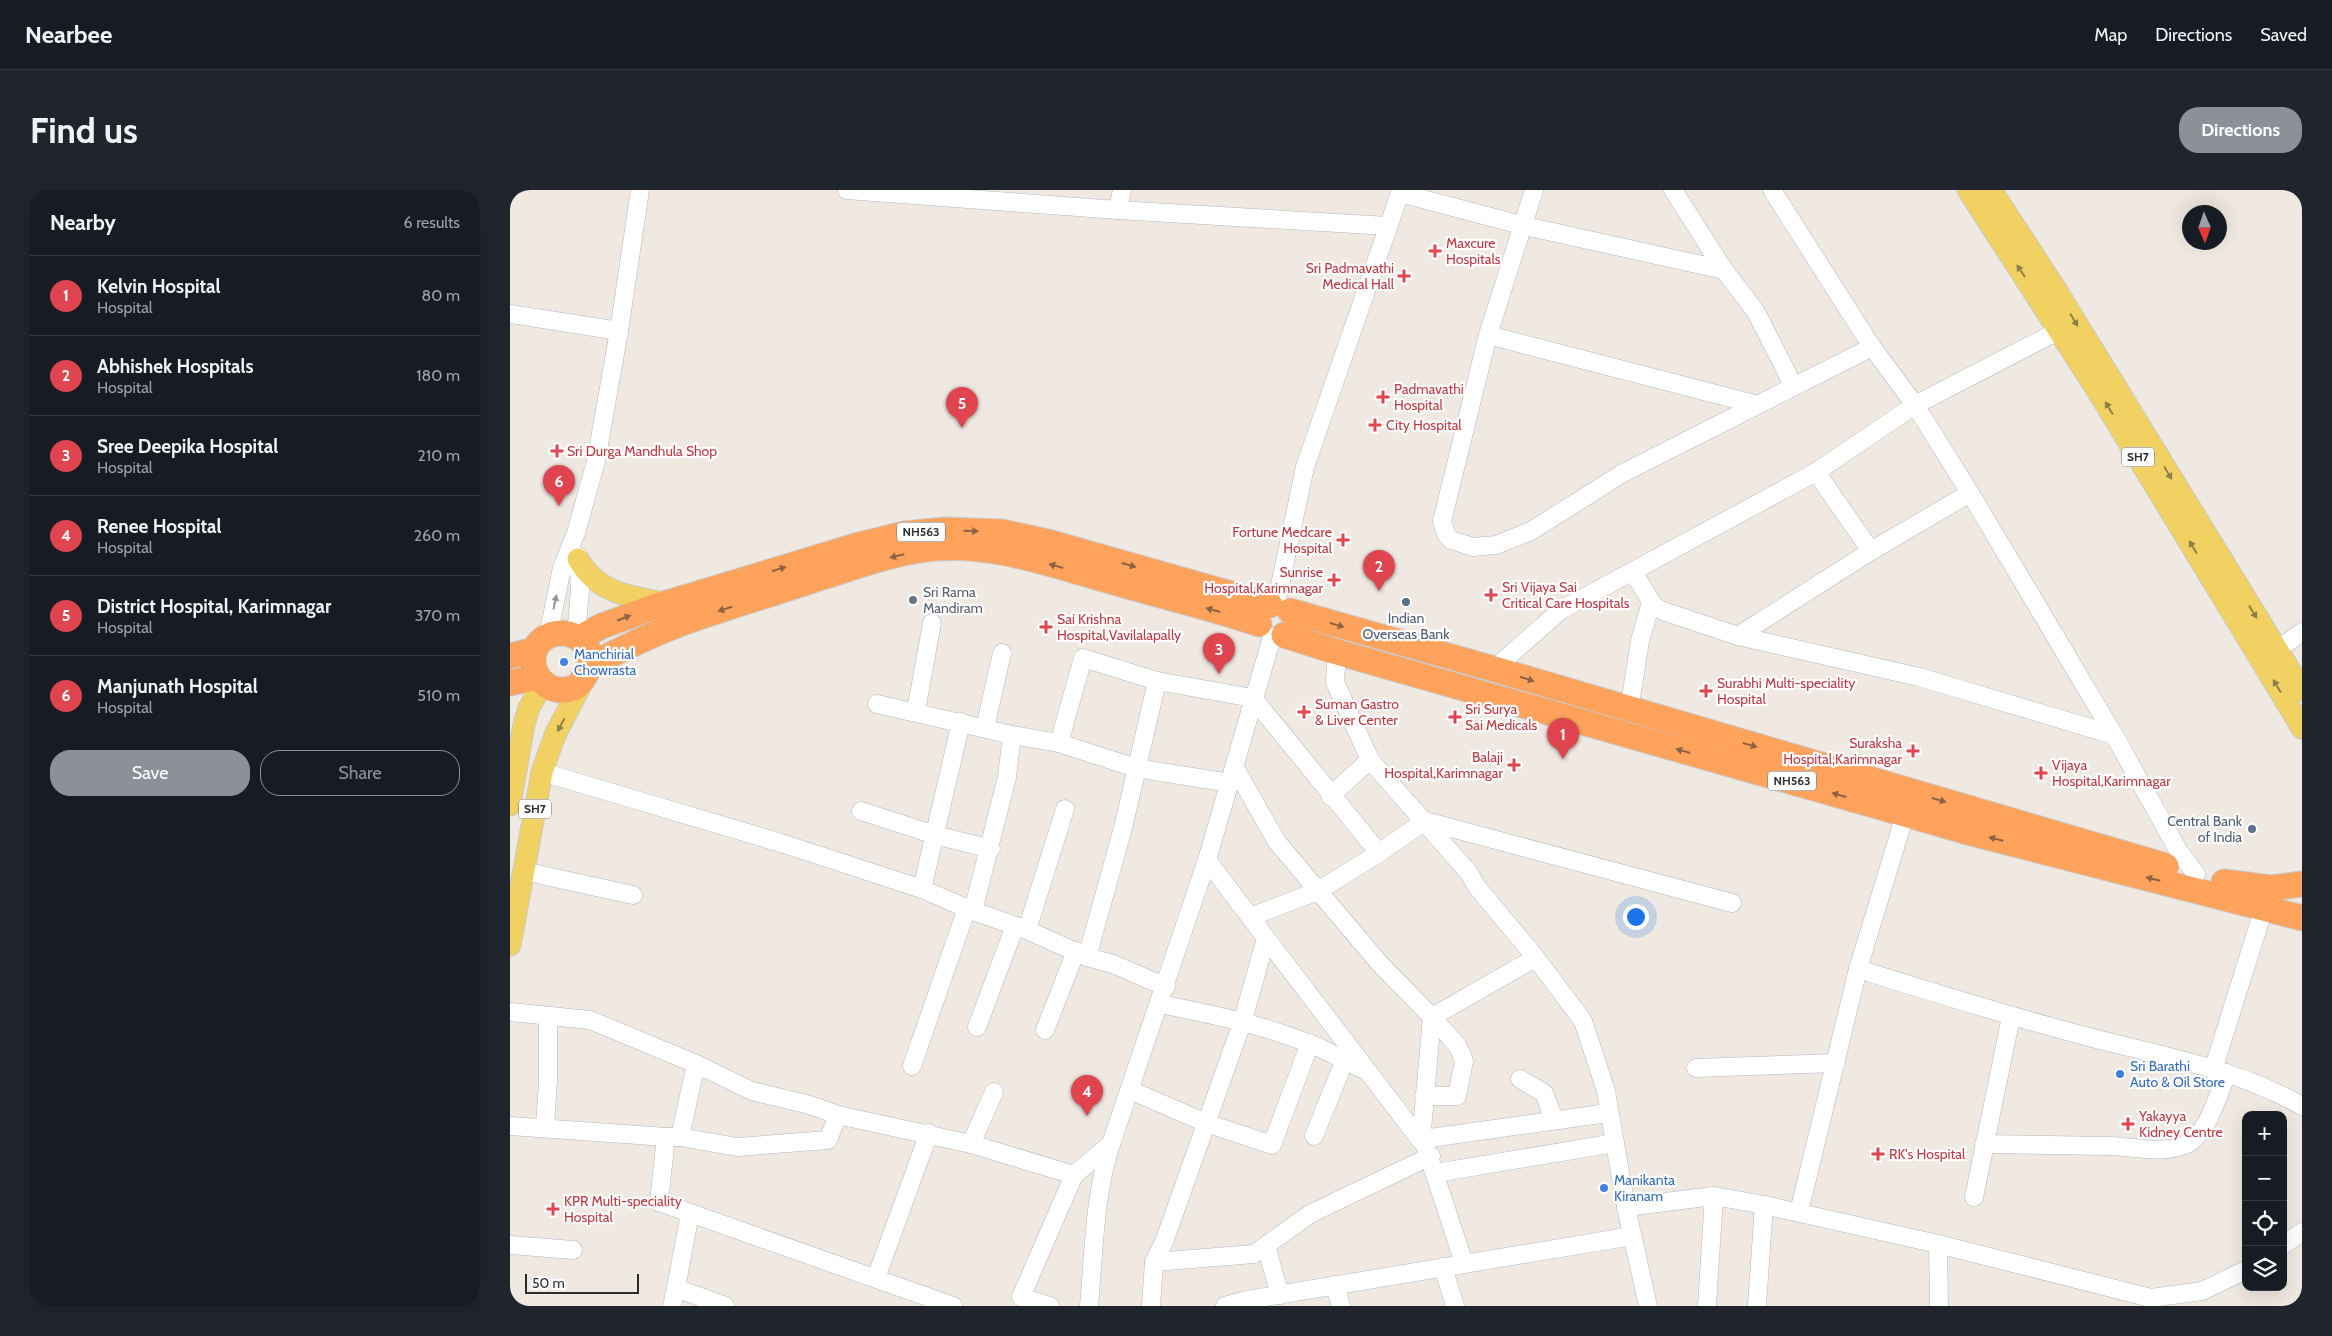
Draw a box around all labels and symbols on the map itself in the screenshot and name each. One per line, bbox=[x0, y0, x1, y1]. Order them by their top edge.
north arrow bbox=[2182, 205, 2227, 250]
place label: Maxcure Hospitals bbox=[1446, 234, 1501, 268]
marker: Maxcure Hospitals bbox=[1428, 244, 1442, 258]
place label: Sri Padmavathi Medical Hall bbox=[1306, 259, 1395, 293]
one-way arrow bbox=[2017, 265, 2026, 278]
marker: Sri Padmavathi Medical Hall bbox=[1398, 270, 1410, 282]
one-way arrow bbox=[2069, 313, 2078, 326]
place label: Padmavathi Hospital bbox=[1394, 380, 1464, 414]
pin: 5 bbox=[946, 387, 978, 428]
marker: Padmavathi Hospital bbox=[1376, 390, 1390, 404]
one-way arrow bbox=[2104, 402, 2113, 415]
place label: City Hospital bbox=[1386, 416, 1462, 434]
marker: City Hospital bbox=[1368, 418, 1382, 432]
place label: Sri Durga Mandhula Shop bbox=[567, 442, 717, 460]
marker: Sri Durga Mandhula Shop bbox=[551, 445, 563, 457]
road number: SH7 bbox=[2122, 448, 2154, 466]
pin: 6 bbox=[543, 465, 575, 506]
one-way arrow bbox=[2163, 467, 2172, 480]
road number: NH563 bbox=[897, 522, 945, 542]
place label: Fortune Medcare Hospital bbox=[1232, 523, 1333, 557]
one-way arrow bbox=[963, 527, 979, 535]
marker: Fortune Medcare Hospital bbox=[1336, 533, 1350, 547]
one-way arrow bbox=[2188, 541, 2197, 554]
pin: 2 bbox=[1363, 550, 1395, 591]
one-way arrow bbox=[889, 552, 904, 560]
one-way arrow bbox=[1049, 562, 1064, 570]
one-way arrow bbox=[1122, 562, 1137, 570]
place label: Sunrise Hospital,Karimnagar bbox=[1204, 563, 1324, 597]
one-way arrow bbox=[771, 565, 786, 573]
marker: Sunrise Hospital,Karimnagar bbox=[1327, 573, 1341, 587]
place label: Sri Vijaya Sai Critical Care Hospitals bbox=[1502, 578, 1630, 612]
place label: Sri Rama Mandiram bbox=[923, 583, 983, 617]
marker: Sri Vijaya Sai Critical Care Hospitals bbox=[1484, 588, 1498, 602]
marker: Sri Rama Mandiram bbox=[907, 594, 919, 606]
one-way arrow bbox=[551, 595, 559, 610]
marker: Indian Overseas Bank bbox=[1400, 596, 1412, 608]
one-way arrow bbox=[717, 605, 732, 613]
one-way arrow bbox=[2248, 605, 2258, 618]
one-way arrow bbox=[1205, 606, 1220, 614]
place label: Indian Overseas Bank bbox=[1363, 609, 1450, 643]
place label: Sai Krishna Hospital,Vavilalapally bbox=[1057, 610, 1181, 644]
one-way arrow bbox=[616, 614, 631, 621]
marker: Sai Krishna Hospital,Vavilalapally bbox=[1039, 620, 1053, 634]
one-way arrow bbox=[1329, 621, 1344, 629]
pin: 3 bbox=[1203, 633, 1235, 674]
place label: Manchirial Chowrasta bbox=[574, 645, 637, 679]
marker: Manchirial Chowrasta bbox=[558, 656, 570, 668]
place label: Surabhi Multi-speciality Hospital bbox=[1717, 674, 1855, 708]
one-way arrow bbox=[1519, 675, 1534, 683]
one-way arrow bbox=[2272, 680, 2281, 693]
marker: Surabhi Multi-speciality Hospital bbox=[1699, 684, 1713, 698]
place label: Suman Gastro & Liver Center bbox=[1315, 695, 1399, 729]
place label: Sri Surya Sai Medicals bbox=[1465, 700, 1537, 734]
marker: Suman Gastro & Liver Center bbox=[1297, 705, 1311, 719]
marker: Sri Surya Sai Medicals bbox=[1449, 711, 1461, 723]
one-way arrow bbox=[556, 718, 564, 732]
pin: 1 bbox=[1547, 718, 1579, 759]
place label: Suraksha Hospital,Karimnagar bbox=[1783, 734, 1903, 768]
one-way arrow bbox=[1742, 741, 1757, 749]
marker: Suraksha Hospital,Karimnagar bbox=[1906, 744, 1920, 758]
one-way arrow bbox=[1675, 746, 1690, 754]
place label: Balaji Hospital,Karimnagar bbox=[1384, 748, 1504, 782]
place label: Vijaya Hospital,Karimnagar bbox=[2052, 756, 2171, 790]
marker: Balaji Hospital,Karimnagar bbox=[1507, 758, 1521, 772]
marker: Vijaya Hospital,Karimnagar bbox=[2034, 766, 2048, 780]
road number: NH563 bbox=[1768, 772, 1816, 790]
one-way arrow bbox=[1832, 791, 1847, 799]
one-way arrow bbox=[1932, 796, 1947, 804]
road number: SH7 bbox=[519, 800, 551, 818]
place label: Central Bank of India bbox=[2167, 812, 2243, 846]
marker: Central Bank of India bbox=[2246, 823, 2258, 835]
one-way arrow bbox=[1988, 835, 2003, 843]
one-way arrow bbox=[2146, 875, 2161, 883]
your location bbox=[1623, 904, 1649, 930]
place label: Sri Barathi Auto & Oil Store bbox=[2130, 1057, 2225, 1091]
marker: Sri Barathi Auto & Oil Store bbox=[2114, 1068, 2126, 1080]
pin: 4 bbox=[1071, 1075, 1103, 1116]
place label: Yakayya Kidney Centre bbox=[2138, 1107, 2223, 1141]
marker: Yakayya Kidney Centre bbox=[2121, 1117, 2135, 1131]
place label: RK's Hospital bbox=[1889, 1145, 1966, 1163]
marker: RK's Hospital bbox=[1871, 1147, 1885, 1161]
place label: Manikanta Kiranam bbox=[1614, 1171, 1675, 1205]
marker: Manikanta Kiranam bbox=[1598, 1182, 1610, 1194]
place label: KPR Multi-speciality Hospital bbox=[564, 1192, 682, 1226]
marker: KPR Multi-speciality Hospital bbox=[546, 1202, 560, 1216]
scale bar bbox=[525, 1271, 639, 1294]

